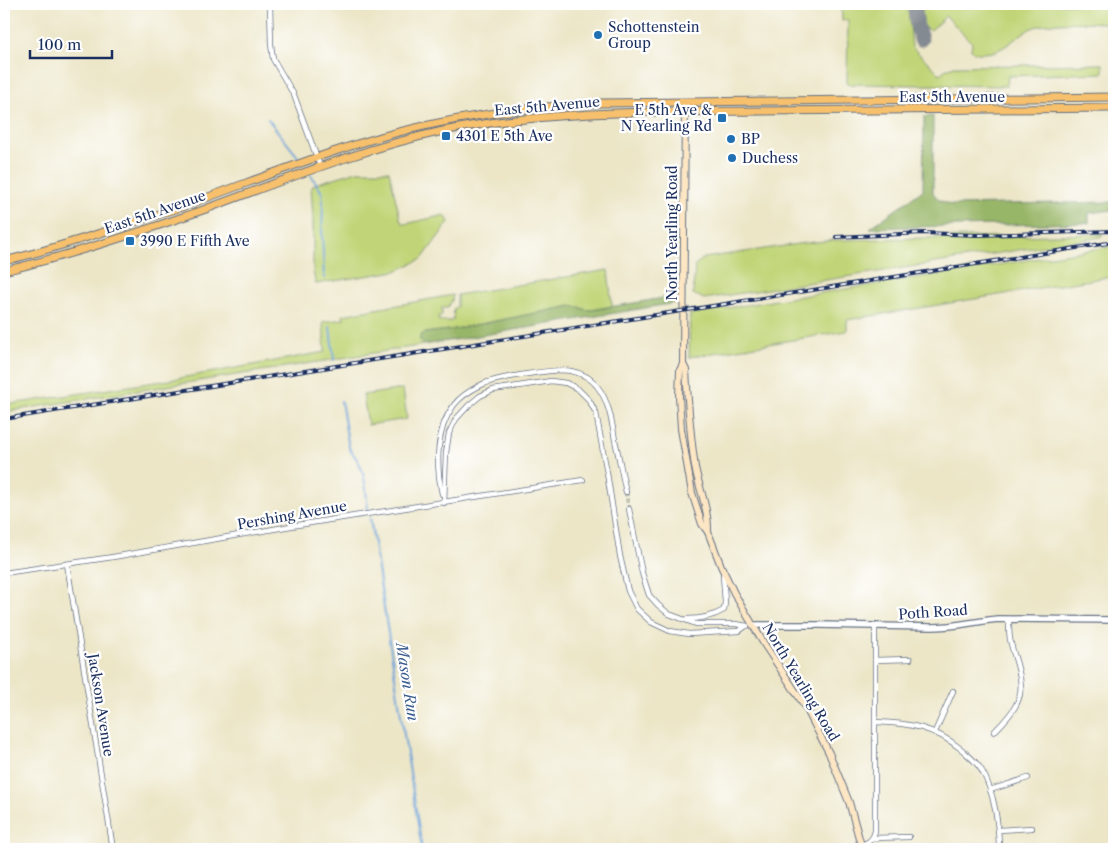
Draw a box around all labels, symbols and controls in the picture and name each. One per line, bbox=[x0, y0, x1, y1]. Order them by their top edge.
place label: Schottenstein Group bbox=[608, 18, 700, 52]
scale bar bbox=[30, 28, 112, 60]
marker: Schottenstein Group bbox=[592, 29, 604, 41]
text: 100 m bbox=[38, 35, 81, 54]
street label: East 5th Avenue bbox=[899, 88, 1005, 106]
street label: East 5th Avenue bbox=[493, 92, 601, 120]
place label: E 5th Ave & N Yearling Rd bbox=[621, 101, 713, 135]
marker: E 5th Ave & N Yearling Rd bbox=[716, 112, 728, 124]
place label: 4301 E 5th Ave bbox=[456, 127, 553, 145]
marker: 4301 E 5th Ave bbox=[440, 130, 452, 142]
place label: BP bbox=[741, 130, 760, 148]
marker: BP bbox=[725, 133, 737, 145]
place label: Duchess bbox=[742, 149, 798, 167]
marker: Duchess bbox=[726, 152, 738, 164]
street label: North Yearling Road bbox=[663, 165, 681, 300]
street label: East 5th Avenue bbox=[102, 186, 208, 238]
place label: 3990 E Fifth Ave bbox=[140, 232, 250, 250]
marker: 3990 E Fifth Ave bbox=[124, 235, 136, 247]
street label: Pershing Avenue bbox=[236, 496, 348, 533]
street label: Poth Road bbox=[898, 601, 969, 623]
street label: North Yearling Road bbox=[759, 620, 844, 745]
water label: Mason Run bbox=[392, 639, 423, 722]
street label: Jackson Avenue bbox=[84, 650, 118, 758]

